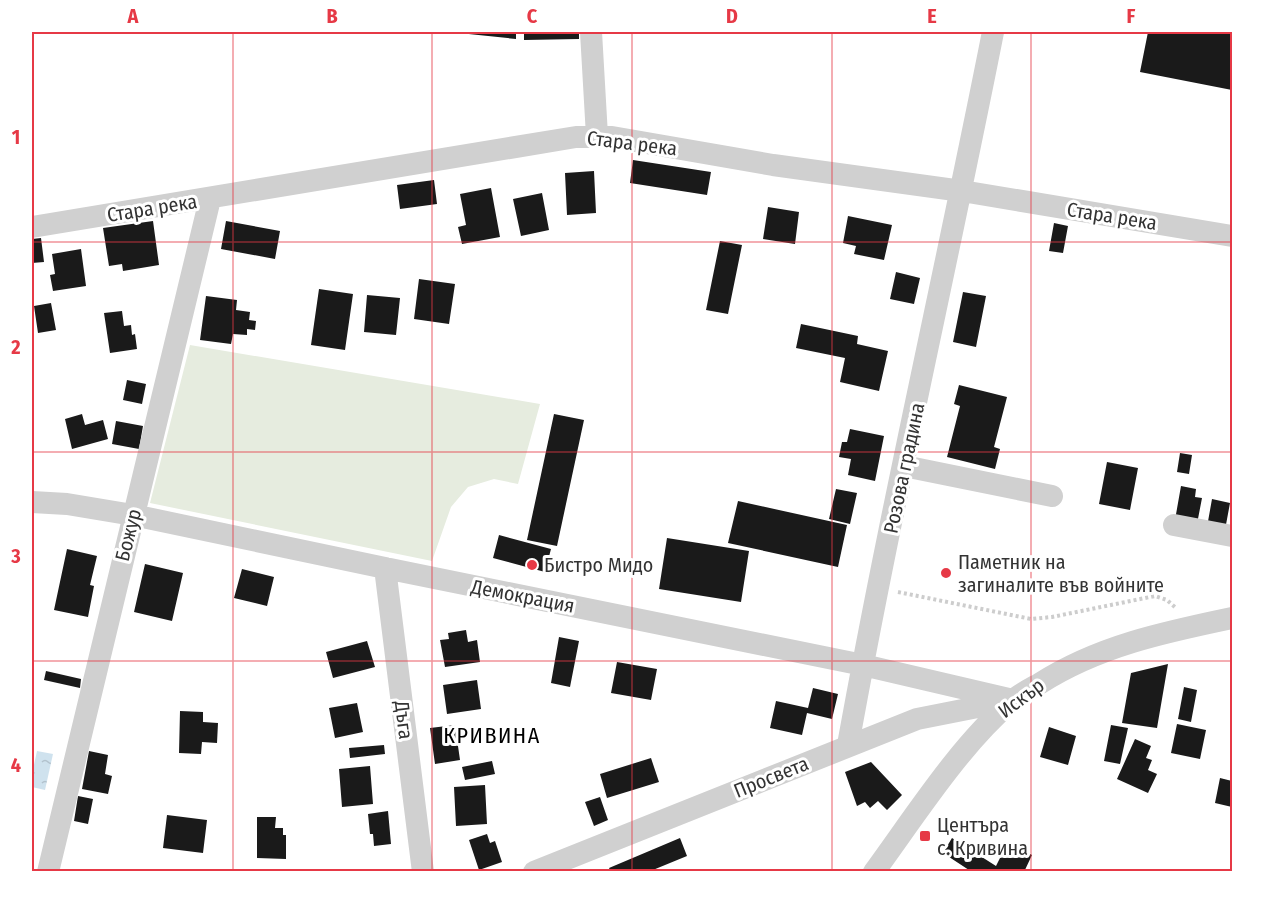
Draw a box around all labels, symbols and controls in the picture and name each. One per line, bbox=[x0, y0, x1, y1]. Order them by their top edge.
text: A bbox=[127, 4, 140, 28]
text: B bbox=[326, 4, 338, 28]
text: C bbox=[527, 4, 538, 28]
text: D bbox=[726, 4, 738, 28]
text: E bbox=[927, 4, 937, 28]
text: F bbox=[1127, 4, 1136, 28]
text: 1 bbox=[12, 125, 20, 149]
street label: Стара река bbox=[586, 126, 678, 160]
street label: Стара река bbox=[105, 189, 199, 227]
street label: Стара река bbox=[1065, 197, 1159, 235]
text: 2 bbox=[10, 335, 21, 359]
street label: Розова градина bbox=[878, 401, 930, 535]
street label: Божур bbox=[110, 506, 146, 564]
text: 3 bbox=[10, 544, 21, 568]
place label: Паметник на загиналите във войните bbox=[958, 550, 1164, 597]
place label: Бистро Мидо bbox=[544, 553, 653, 577]
marker: Бистро Мидо bbox=[525, 558, 539, 572]
marker: Паметник на загиналите във войните bbox=[939, 566, 953, 580]
street label: Демокрация bbox=[468, 574, 577, 618]
street label: Искър bbox=[993, 673, 1049, 723]
street label: Дъга bbox=[390, 698, 418, 741]
district label: КРИВИНА bbox=[443, 722, 541, 749]
street label: Просвета bbox=[730, 751, 812, 803]
text: 4 bbox=[11, 753, 21, 777]
place label: Центъра с. Кривина bbox=[937, 813, 1028, 860]
marker: Центъра с. Кривина bbox=[918, 829, 932, 843]

